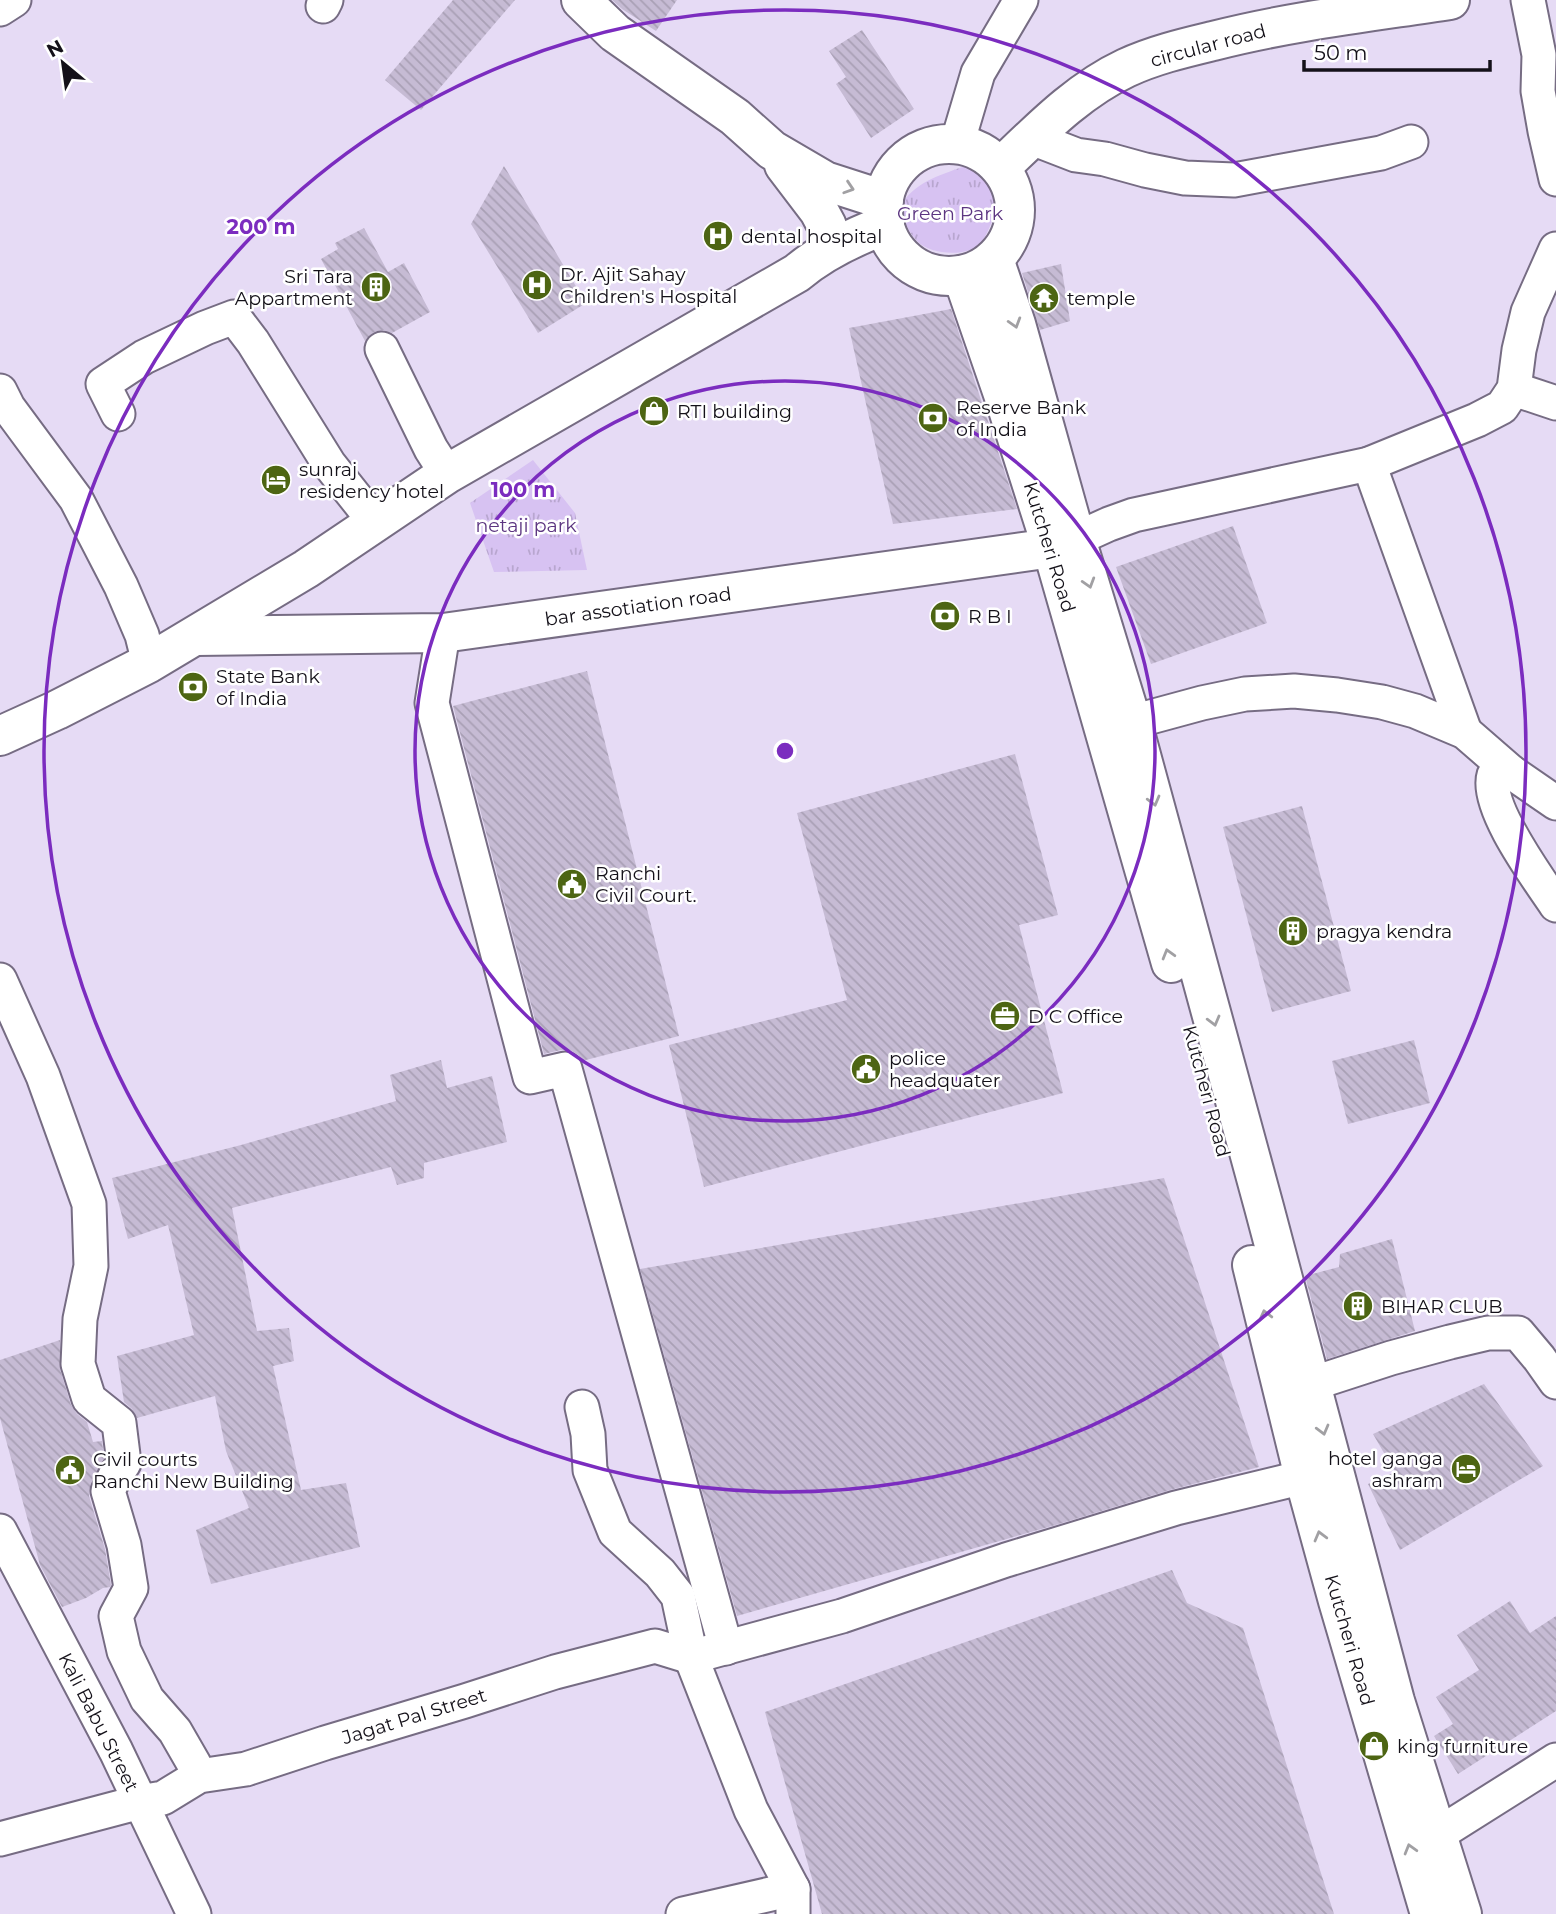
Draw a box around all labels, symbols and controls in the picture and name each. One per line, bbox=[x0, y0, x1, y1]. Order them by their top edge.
street label: circular road bbox=[1148, 19, 1268, 72]
north arrow bbox=[28, 28, 98, 98]
scale bar bbox=[1304, 28, 1490, 72]
text: N bbox=[43, 35, 67, 62]
text: 50 m bbox=[1314, 40, 1368, 65]
one-way arrow bbox=[842, 180, 854, 195]
park label: Green Park bbox=[897, 202, 1004, 225]
text: 200 m bbox=[227, 214, 295, 239]
hospital icon: dental hospital bbox=[701, 219, 735, 253]
place label: dental hospital bbox=[741, 225, 882, 248]
place label: Dr. Ajit Sahay Children's Hospital bbox=[560, 263, 737, 308]
place label: Sri Tara Appartment bbox=[235, 265, 353, 310]
hospital icon: Dr. Ajit Sahay Children's Hospital bbox=[520, 268, 554, 302]
building icon: Sri Tara Appartment bbox=[359, 270, 393, 304]
temple icon: temple bbox=[1027, 281, 1061, 315]
place label: temple bbox=[1067, 287, 1135, 310]
one-way arrow bbox=[1007, 317, 1022, 329]
shop icon: RTI building bbox=[637, 394, 671, 428]
place label: Reserve Bank of India bbox=[956, 396, 1087, 441]
place label: RTI building bbox=[677, 400, 792, 423]
bank icon: Reserve Bank of India bbox=[916, 401, 950, 435]
place label: sunraj residency hotel bbox=[299, 458, 444, 503]
hotel icon: sunraj residency hotel bbox=[259, 463, 293, 497]
text: 100 m bbox=[491, 477, 555, 502]
street label: Kutcheri Road bbox=[1019, 479, 1080, 615]
park label: netaji park bbox=[475, 514, 577, 537]
one-way arrow bbox=[1081, 577, 1096, 589]
street label: bar assotiation road bbox=[543, 582, 733, 631]
bank icon: R B I bbox=[928, 599, 962, 633]
place label: R B I bbox=[968, 605, 1012, 628]
place label: State Bank of India bbox=[216, 665, 320, 710]
bank icon: State Bank of India bbox=[176, 670, 210, 704]
centre of rings bbox=[773, 739, 797, 763]
one-way arrow bbox=[1146, 795, 1160, 807]
place label: Ranchi Civil Court. bbox=[595, 862, 697, 907]
public building icon: Ranchi Civil Court. bbox=[555, 867, 589, 901]
building icon: pragya kendra bbox=[1276, 914, 1310, 948]
place label: pragya kendra bbox=[1316, 920, 1452, 943]
one-way arrow bbox=[1162, 948, 1177, 960]
office icon: D C Office bbox=[988, 999, 1022, 1033]
place label: D C Office bbox=[1028, 1005, 1123, 1028]
one-way arrow bbox=[1205, 1015, 1220, 1027]
street label: Kutcheri Road bbox=[1178, 1023, 1235, 1159]
place label: police headquater bbox=[889, 1047, 1000, 1092]
public building icon: police headquater bbox=[849, 1052, 883, 1086]
building icon: BIHAR CLUB bbox=[1341, 1289, 1375, 1323]
place label: BIHAR CLUB bbox=[1381, 1295, 1503, 1318]
one-way arrow bbox=[1259, 1309, 1273, 1321]
one-way arrow bbox=[1315, 1424, 1329, 1436]
place label: hotel ganga ashram bbox=[1328, 1447, 1443, 1492]
place label: Civil courts Ranchi New Building bbox=[93, 1448, 294, 1493]
hotel icon: hotel ganga ashram bbox=[1449, 1452, 1483, 1486]
public building icon: Civil courts Ranchi New Building bbox=[53, 1453, 87, 1487]
one-way arrow bbox=[1314, 1530, 1328, 1542]
street label: Kutcheri Road bbox=[1320, 1572, 1379, 1708]
street label: Kali Babu Street bbox=[54, 1649, 144, 1796]
street label: Jagat Pal Street bbox=[338, 1684, 489, 1750]
shop icon: king furniture bbox=[1357, 1729, 1391, 1763]
place label: king furniture bbox=[1397, 1735, 1528, 1758]
one-way arrow bbox=[1404, 1843, 1419, 1855]

